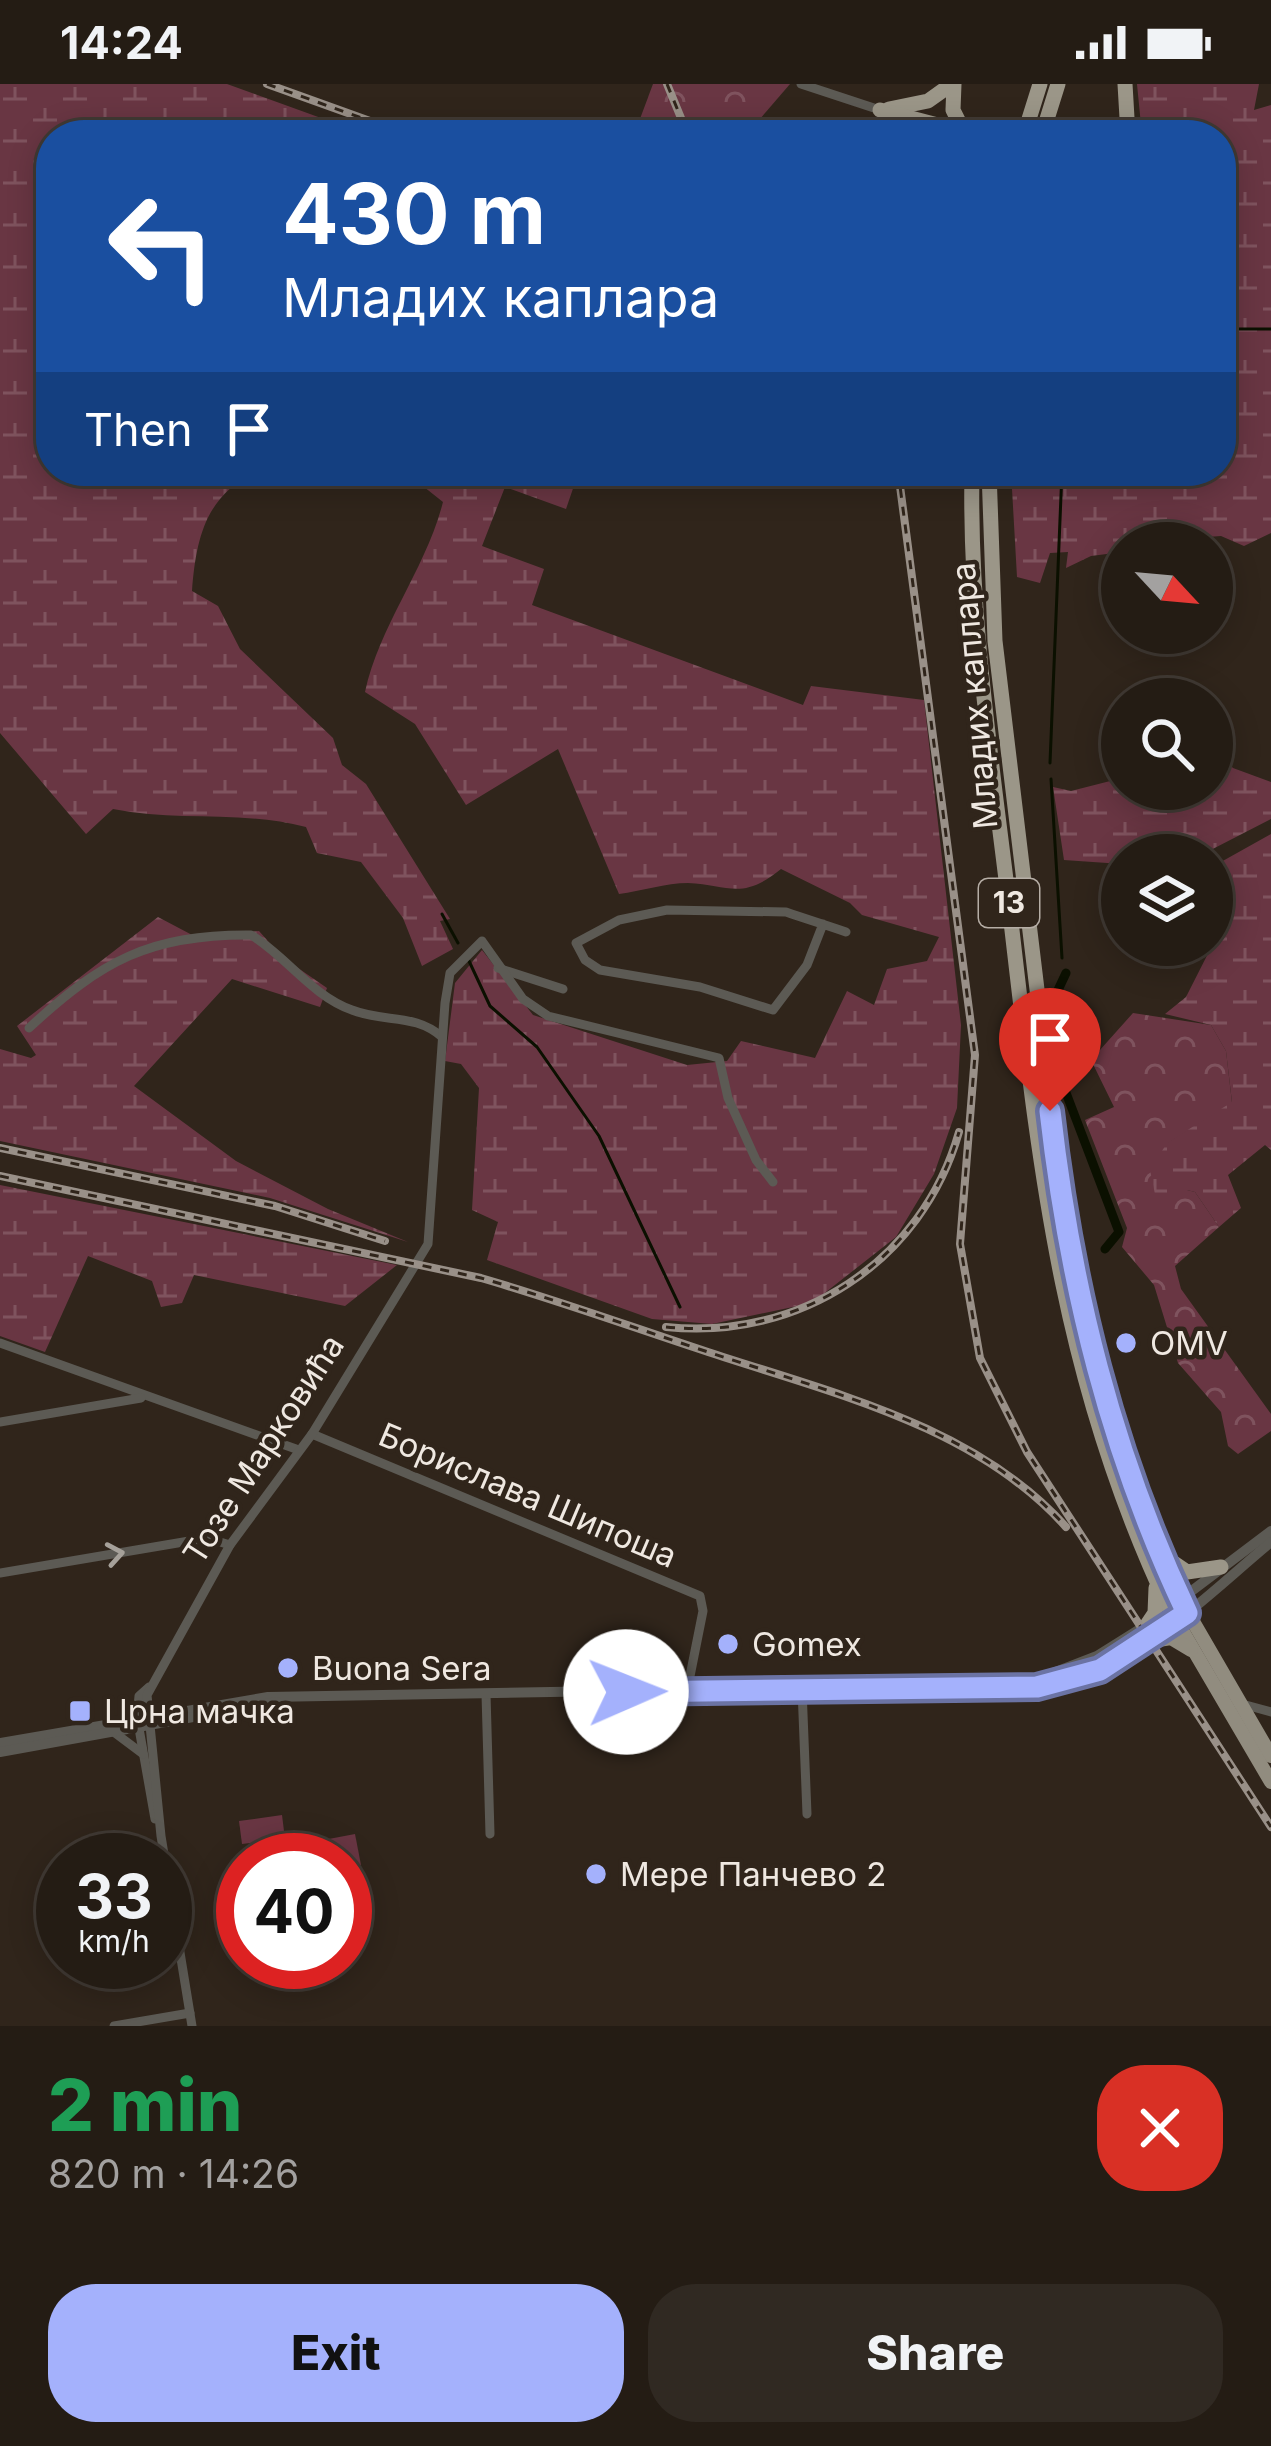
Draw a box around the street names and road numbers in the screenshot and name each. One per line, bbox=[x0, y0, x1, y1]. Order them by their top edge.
street label: Младих каплара bbox=[942, 561, 1006, 831]
road number: 13 bbox=[979, 879, 1039, 927]
street label: Тозе Марковића bbox=[174, 1327, 352, 1571]
street label: Борислава Шипоша bbox=[373, 1414, 683, 1576]

